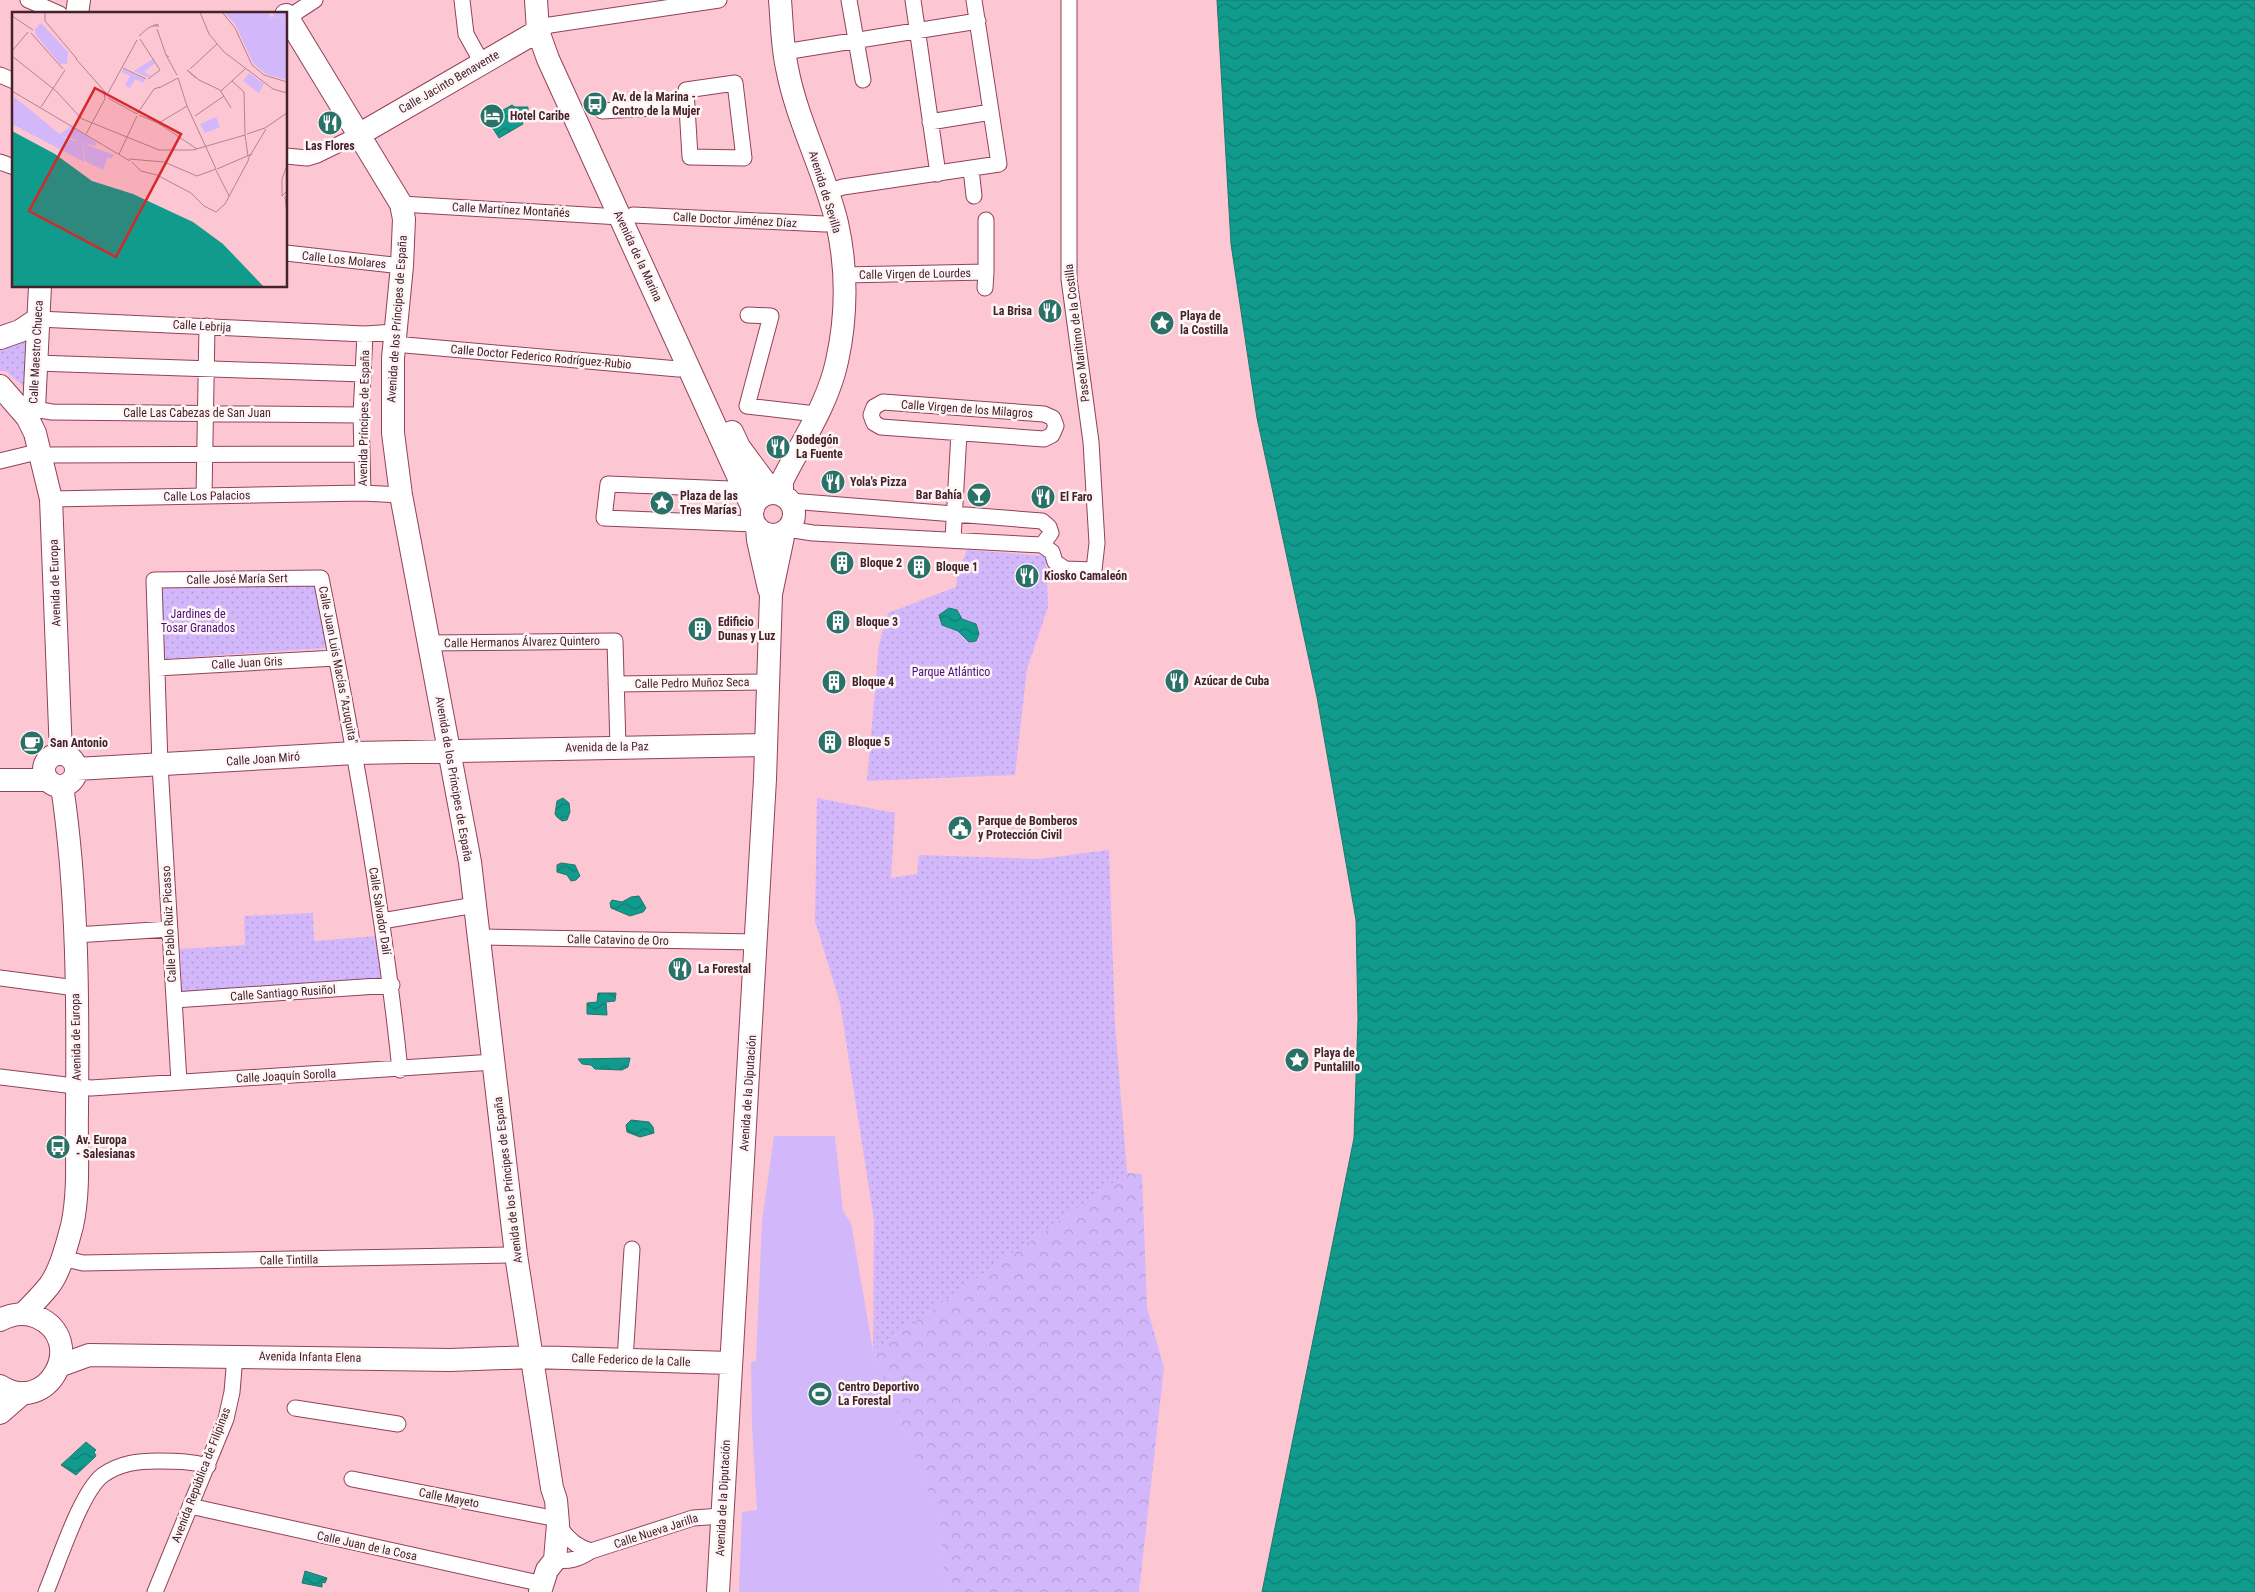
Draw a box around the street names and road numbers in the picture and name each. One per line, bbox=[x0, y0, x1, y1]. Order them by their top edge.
street label: Calle Jacinto Benavente bbox=[396, 47, 502, 116]
street label: Avenida de Sevilla bbox=[806, 149, 844, 235]
street label: Calle Martínez Montañés bbox=[452, 200, 570, 220]
street label: Avenida de la Marina bbox=[611, 208, 665, 304]
street label: Calle Doctor Jiménez Díaz bbox=[673, 210, 797, 230]
street label: Avenida de los Príncipes de España bbox=[384, 235, 410, 403]
street label: Calle Los Molares bbox=[301, 249, 387, 271]
street label: Paseo Marítimo de la Costilla bbox=[1062, 263, 1092, 403]
street label: Calle Virgen de Lourdes bbox=[859, 266, 971, 282]
street label: Calle Maestro Chueca bbox=[26, 300, 46, 404]
street label: Calle Lebrija bbox=[172, 317, 232, 335]
street label: Calle Doctor Federico Rodríguez-Rubio bbox=[450, 342, 632, 372]
street label: Avenida Príncipes de España bbox=[356, 349, 372, 486]
street label: Calle Virgen de los Milagros bbox=[901, 397, 1033, 421]
street label: Calle Las Cabezas de San Juan bbox=[123, 406, 271, 420]
street label: Calle Los Palacios bbox=[163, 488, 251, 504]
street label: Avenida de Europa bbox=[46, 539, 64, 627]
street label: Calle José María Sert bbox=[186, 571, 288, 587]
street label: Calle Juan Luis Macías "Azuquita" bbox=[316, 585, 360, 745]
street label: Calle Hermanos Álvarez Quintero bbox=[444, 633, 600, 650]
street label: Calle Juan Gris bbox=[211, 654, 283, 672]
street label: Calle Pedro Muñoz Seca bbox=[635, 675, 750, 691]
street label: Avenida de los Príncipes de España bbox=[433, 695, 475, 863]
street label: Avenida de la Paz bbox=[565, 739, 649, 755]
street label: Calle Joan Miró bbox=[226, 749, 300, 769]
street label: Calle Pablo Ruiz Picasso bbox=[159, 865, 179, 983]
street label: Calle Salvador Dalí bbox=[366, 866, 394, 957]
street label: Calle Catavino de Oro bbox=[567, 932, 669, 948]
street label: Calle Santiago Rusiñol bbox=[230, 982, 336, 1004]
street label: Avenida de Europa bbox=[68, 993, 84, 1081]
street label: Avenida de la Diputación bbox=[737, 1034, 759, 1152]
street label: Calle Joaquín Sorolla bbox=[236, 1066, 337, 1086]
street label: Avenida de los Príncipes de España bbox=[491, 1096, 525, 1264]
street label: Calle Tintilla bbox=[260, 1252, 319, 1268]
street label: Avenida Infanta Elena bbox=[259, 1349, 362, 1365]
street label: Calle Federico de la Calle bbox=[571, 1351, 691, 1369]
street label: Avenida República de Filipinas bbox=[169, 1405, 233, 1545]
street label: Avenida de la Diputación bbox=[713, 1439, 733, 1557]
street label: Calle Mayeto bbox=[418, 1485, 480, 1511]
street label: Calle Nueva Jarilla bbox=[612, 1511, 700, 1551]
street label: Calle Juan de la Cosa bbox=[316, 1529, 419, 1564]

